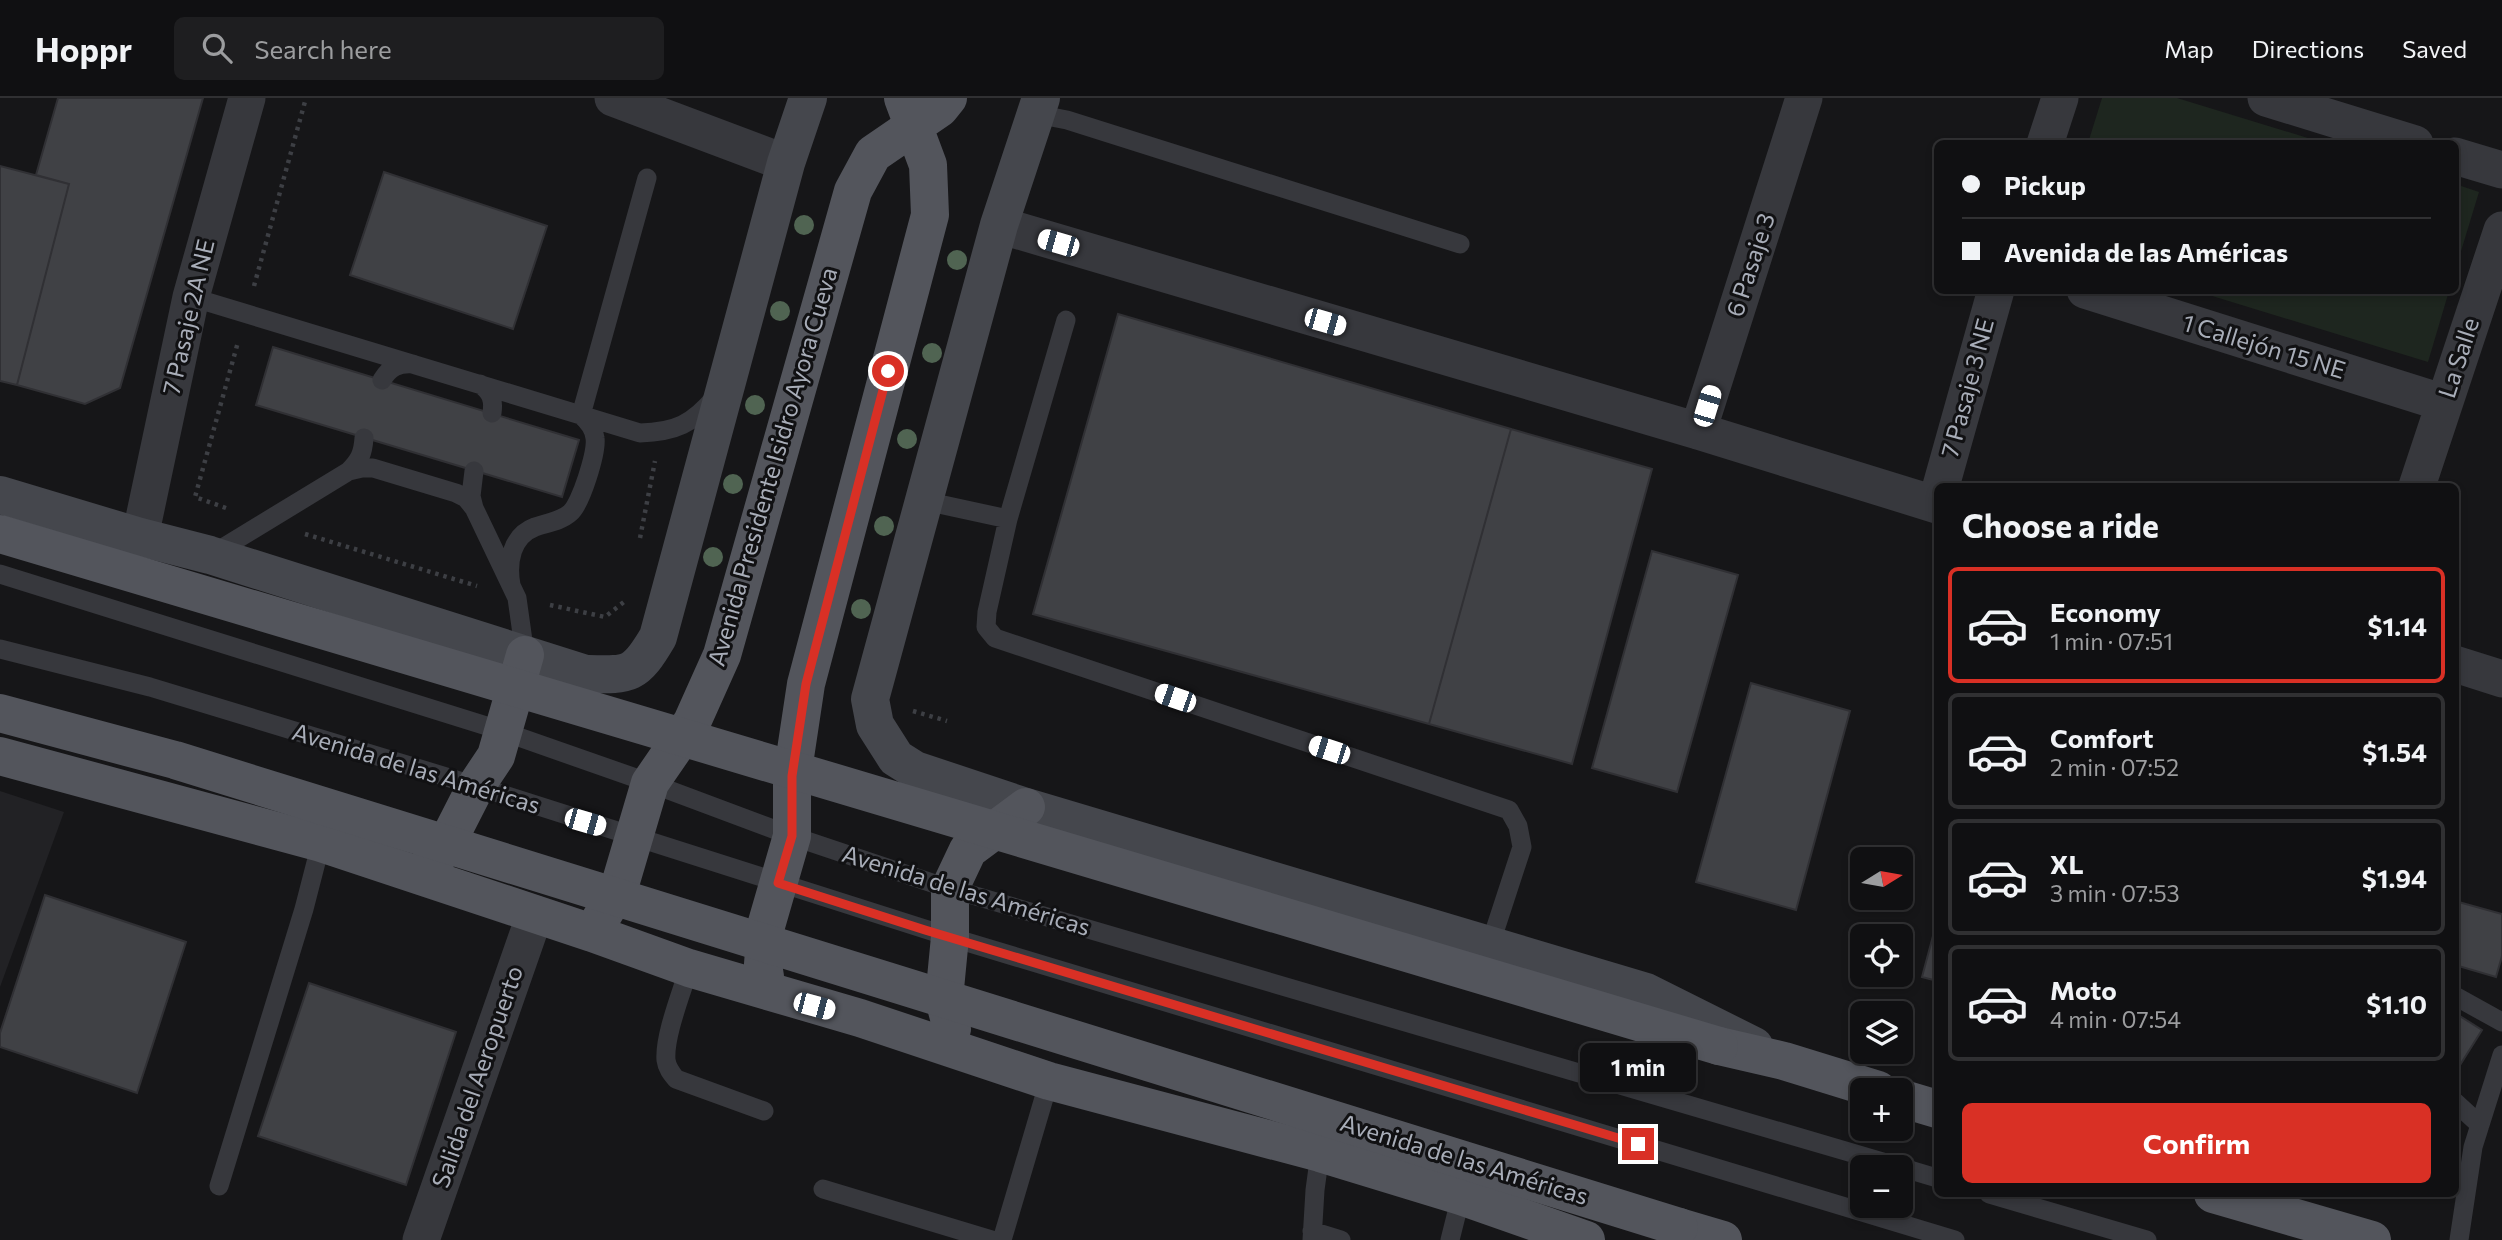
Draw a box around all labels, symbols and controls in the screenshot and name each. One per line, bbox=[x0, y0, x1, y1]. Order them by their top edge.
search box bbox=[174, 17, 664, 80]
text: Hoppr bbox=[35, 28, 132, 69]
icon: search bbox=[198, 29, 236, 67]
text: Search here bbox=[254, 33, 392, 64]
text: Map bbox=[2164, 34, 2214, 63]
text: Directions bbox=[2252, 34, 2364, 63]
text: Saved bbox=[2402, 34, 2467, 63]
text: Pickup bbox=[2004, 169, 2086, 200]
street label: 6 Pasaje 3 bbox=[1719, 209, 1780, 320]
car bbox=[1035, 227, 1082, 259]
street label: 7 Pasaje 2A NE bbox=[156, 236, 219, 397]
text: Avenida de las Américas bbox=[2004, 236, 2288, 267]
street label: Avenida Presidente Isidro Ayora Cueva bbox=[701, 264, 842, 669]
car bbox=[1302, 306, 1349, 338]
street label: 1 Callejón 15 NE bbox=[2180, 307, 2349, 384]
street label: La Salle bbox=[2431, 314, 2484, 401]
street label: 7 Pasaje 3 NE bbox=[1934, 315, 1999, 460]
route start bbox=[872, 355, 904, 387]
car bbox=[1691, 383, 1724, 429]
text: Choose a ride bbox=[1962, 505, 2159, 545]
icon: car bbox=[1966, 594, 2029, 657]
text: Economy bbox=[2050, 596, 2161, 627]
text: $1.14 bbox=[2368, 610, 2427, 641]
text: 1 min · 07:51 bbox=[2050, 627, 2173, 655]
car bbox=[1152, 681, 1199, 715]
street label: Avenida de las Américas bbox=[289, 716, 544, 819]
icon: car bbox=[1966, 720, 2029, 783]
text: Comfort bbox=[2050, 722, 2153, 753]
car bbox=[1306, 734, 1353, 766]
text: $1.54 bbox=[2362, 736, 2427, 767]
text: 2 min · 07:52 bbox=[2050, 753, 2179, 781]
car bbox=[562, 806, 609, 838]
street label: Avenida de las Américas bbox=[839, 838, 1094, 941]
icon: car bbox=[1966, 846, 2029, 909]
north arrow bbox=[1850, 847, 1913, 910]
map controls bbox=[1850, 847, 1913, 1218]
text: XL bbox=[2050, 848, 2084, 879]
text: $1.94 bbox=[2362, 862, 2427, 893]
text: 3 min · 07:53 bbox=[2050, 879, 2180, 907]
button: locate bbox=[1850, 924, 1913, 987]
street label: Salida del Aeropuerto bbox=[425, 962, 528, 1191]
icon: car bbox=[1966, 972, 2029, 1035]
text: Moto bbox=[2050, 974, 2117, 1005]
text: $1.10 bbox=[2366, 988, 2427, 1019]
car bbox=[791, 990, 838, 1022]
button: layers bbox=[1850, 1001, 1913, 1064]
text: 4 min · 07:54 bbox=[2050, 1005, 2181, 1033]
callout: 1 min bbox=[1580, 1042, 1696, 1091]
text: 1 min bbox=[1611, 1053, 1665, 1081]
button: + bbox=[1850, 1078, 1913, 1141]
button: Confirm bbox=[1962, 1103, 2431, 1183]
street label: Avenida de las Américas bbox=[1337, 1107, 1592, 1210]
route end bbox=[1622, 1128, 1654, 1160]
button: − bbox=[1850, 1155, 1913, 1218]

